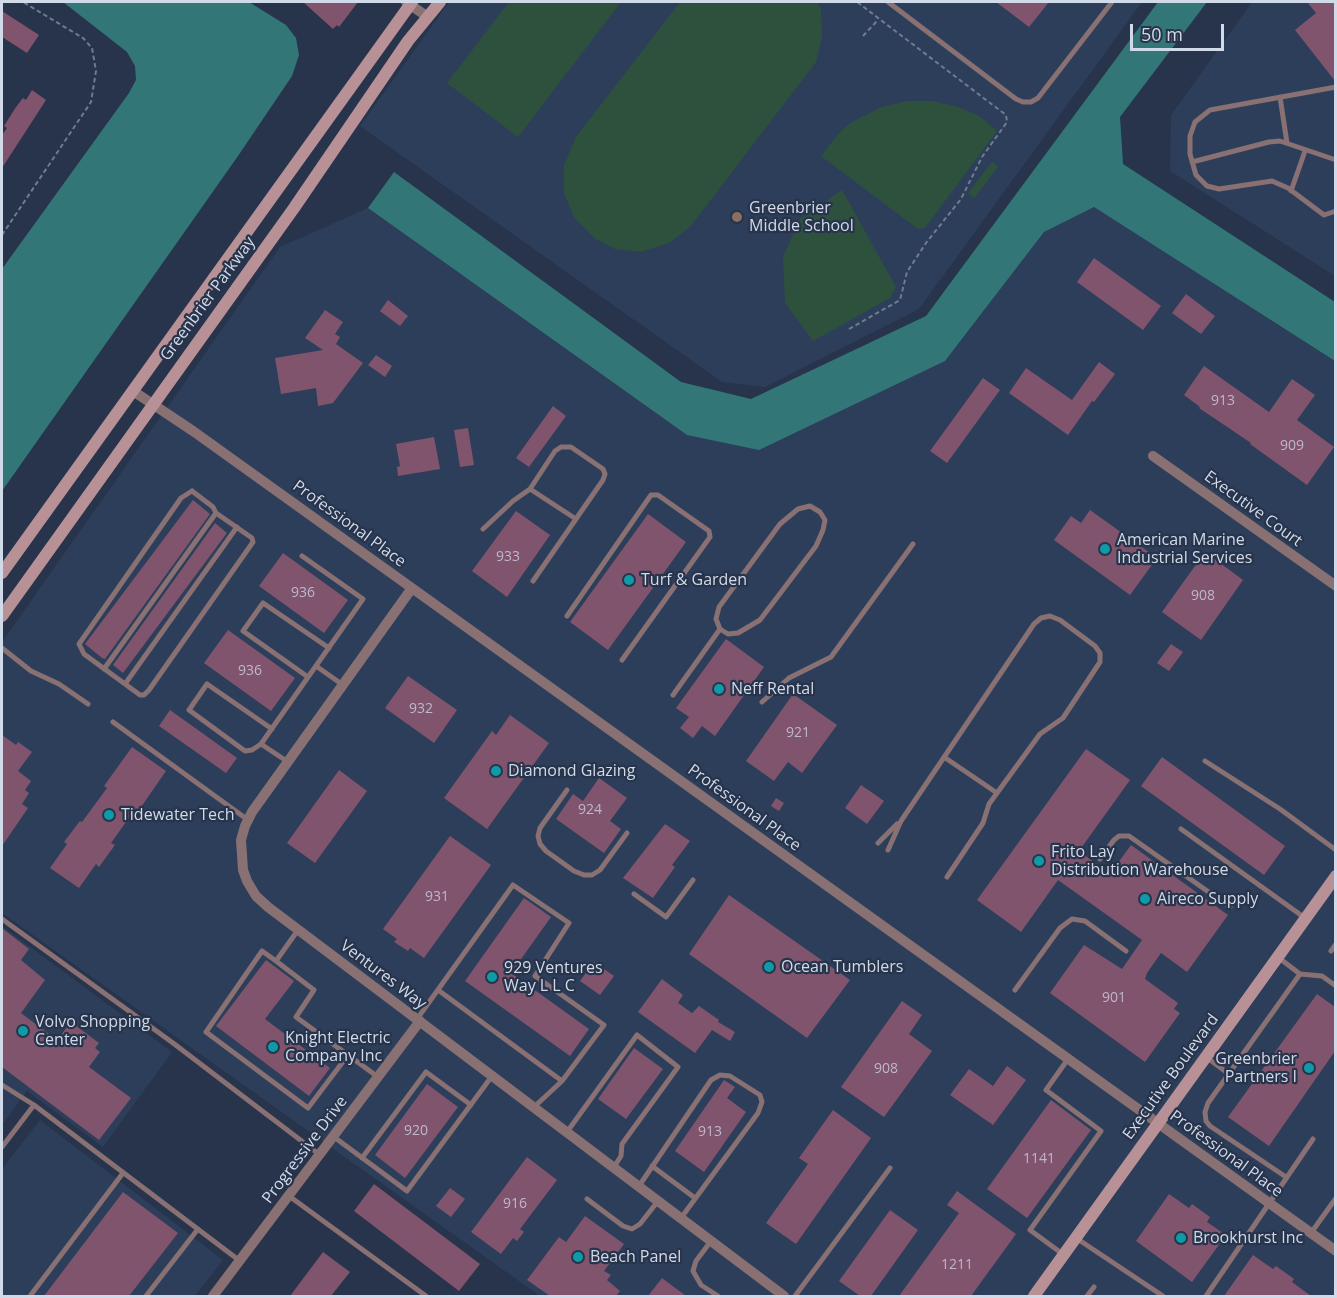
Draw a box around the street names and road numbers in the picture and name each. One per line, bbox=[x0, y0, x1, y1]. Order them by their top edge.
street label: Greenbrier Parkway bbox=[157, 233, 259, 365]
street label: Executive Court bbox=[1200, 467, 1306, 551]
street label: Professional Place bbox=[289, 477, 409, 571]
street label: Professional Place bbox=[684, 761, 804, 855]
street label: Ventures Way bbox=[336, 936, 430, 1014]
street label: Executive Boulevard bbox=[1119, 1010, 1223, 1144]
street label: Progressive Drive bbox=[258, 1092, 352, 1208]
street label: Professional Place bbox=[1166, 1107, 1286, 1201]

